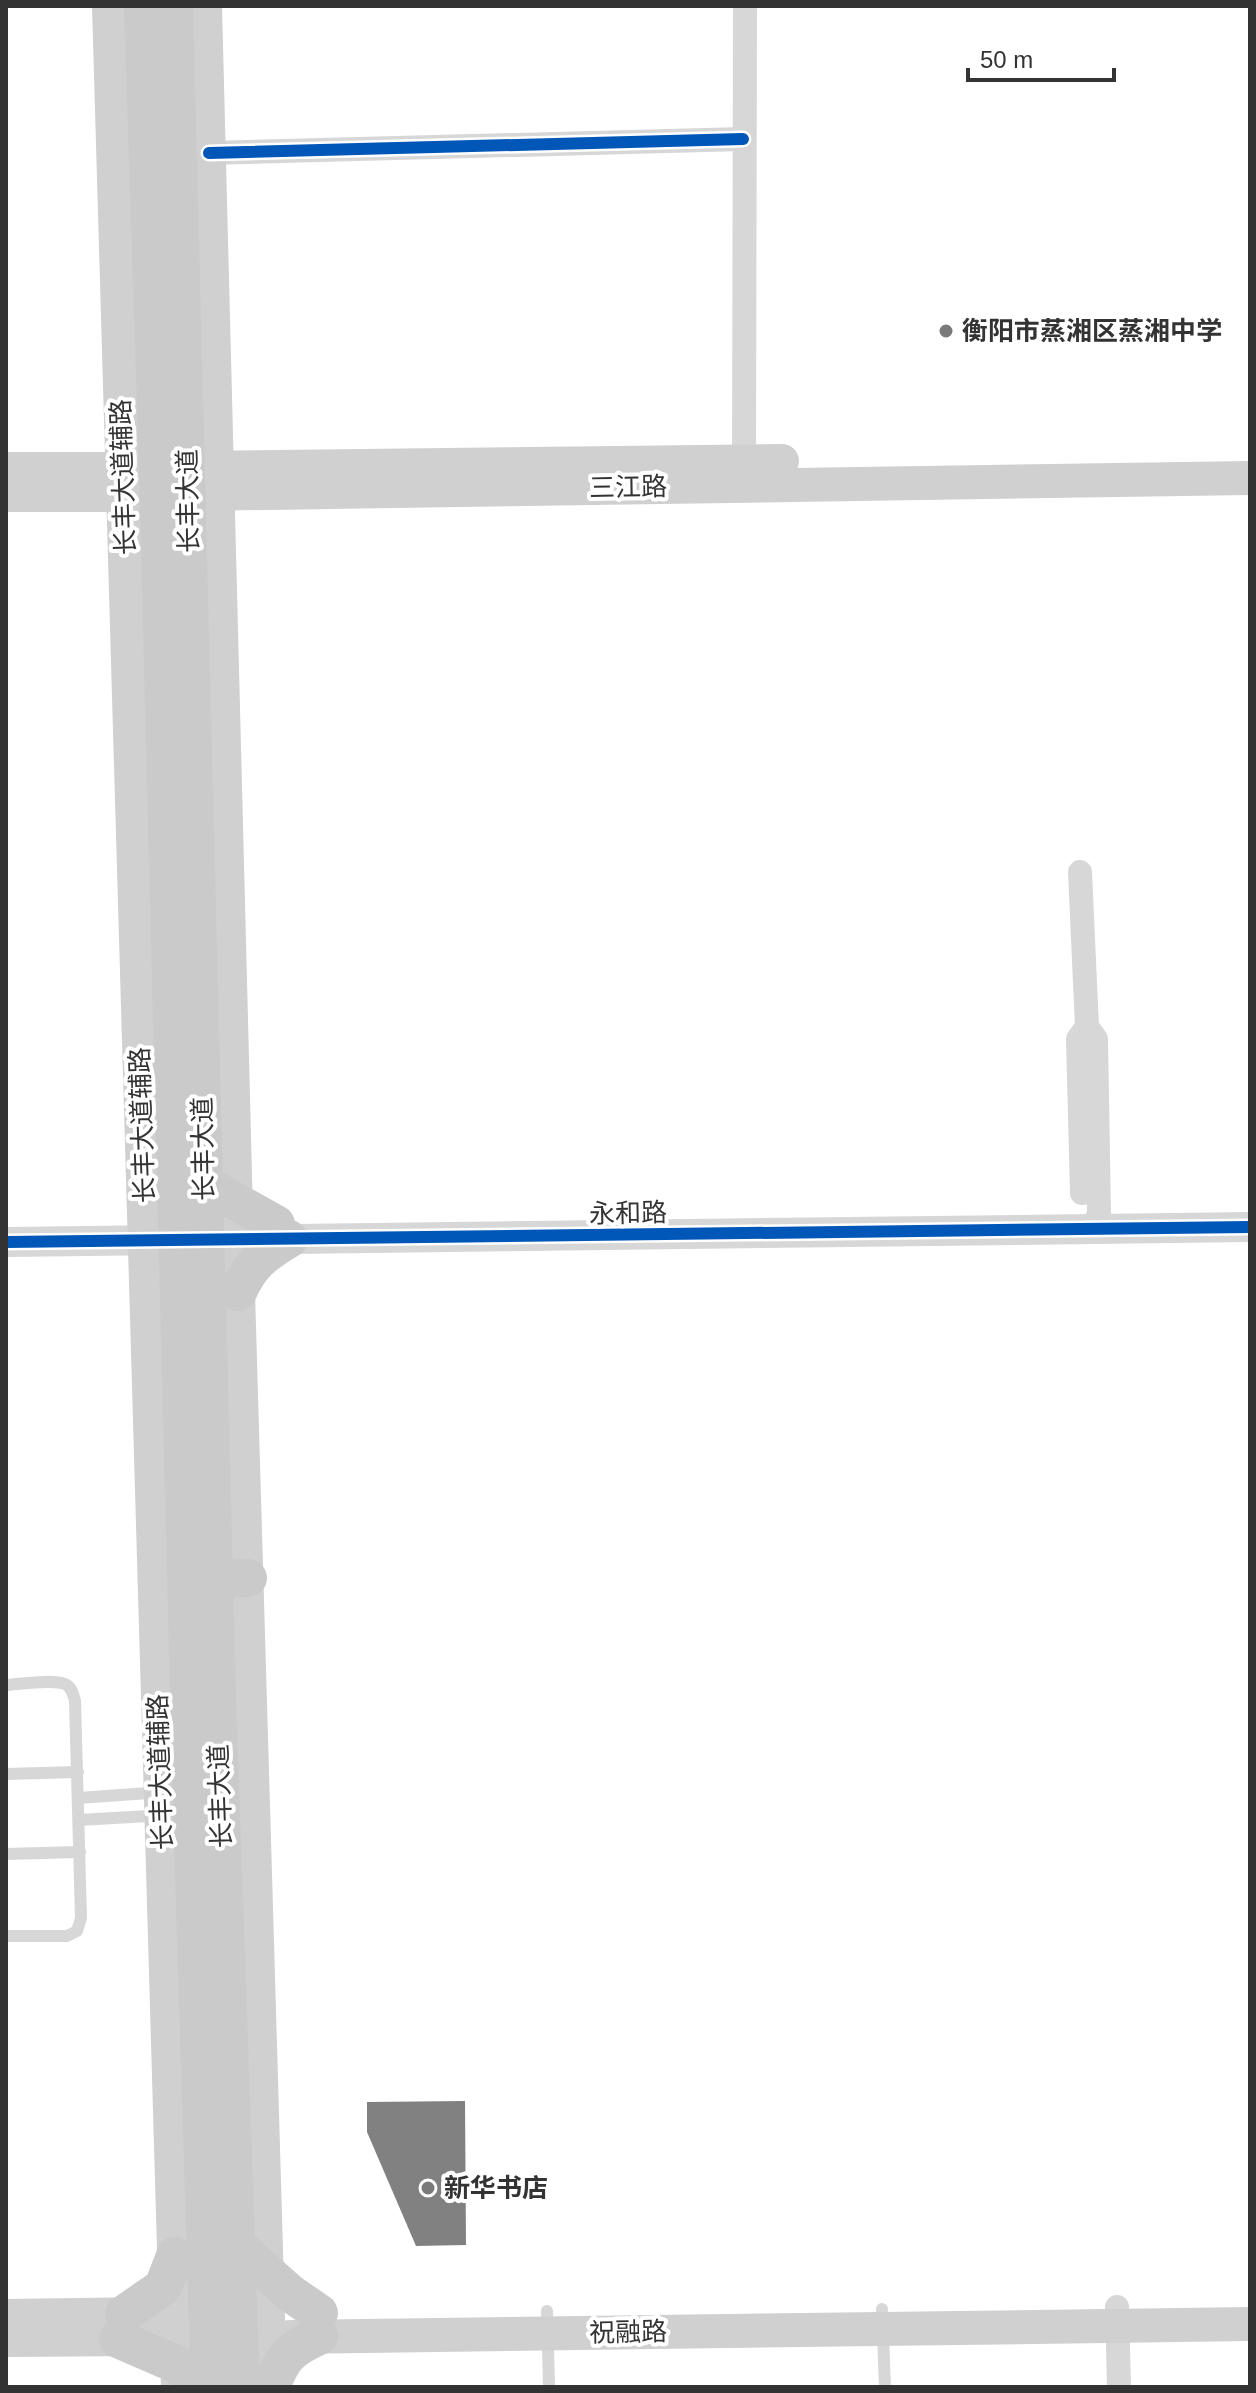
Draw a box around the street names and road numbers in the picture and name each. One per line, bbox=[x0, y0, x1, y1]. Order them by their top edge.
street label: 长丰大道辅路 bbox=[105, 399, 141, 555]
street label: 长丰大道 bbox=[172, 449, 204, 553]
street label: 三江路 bbox=[589, 471, 667, 503]
street label: 长丰大道辅路 bbox=[124, 1047, 160, 1203]
street label: 长丰大道 bbox=[187, 1097, 219, 1201]
street label: 永和路 bbox=[589, 1197, 667, 1229]
street label: 长丰大道辅路 bbox=[142, 1694, 178, 1850]
street label: 长丰大道 bbox=[203, 1744, 237, 1848]
street label: 祝融路 bbox=[589, 2316, 667, 2348]

